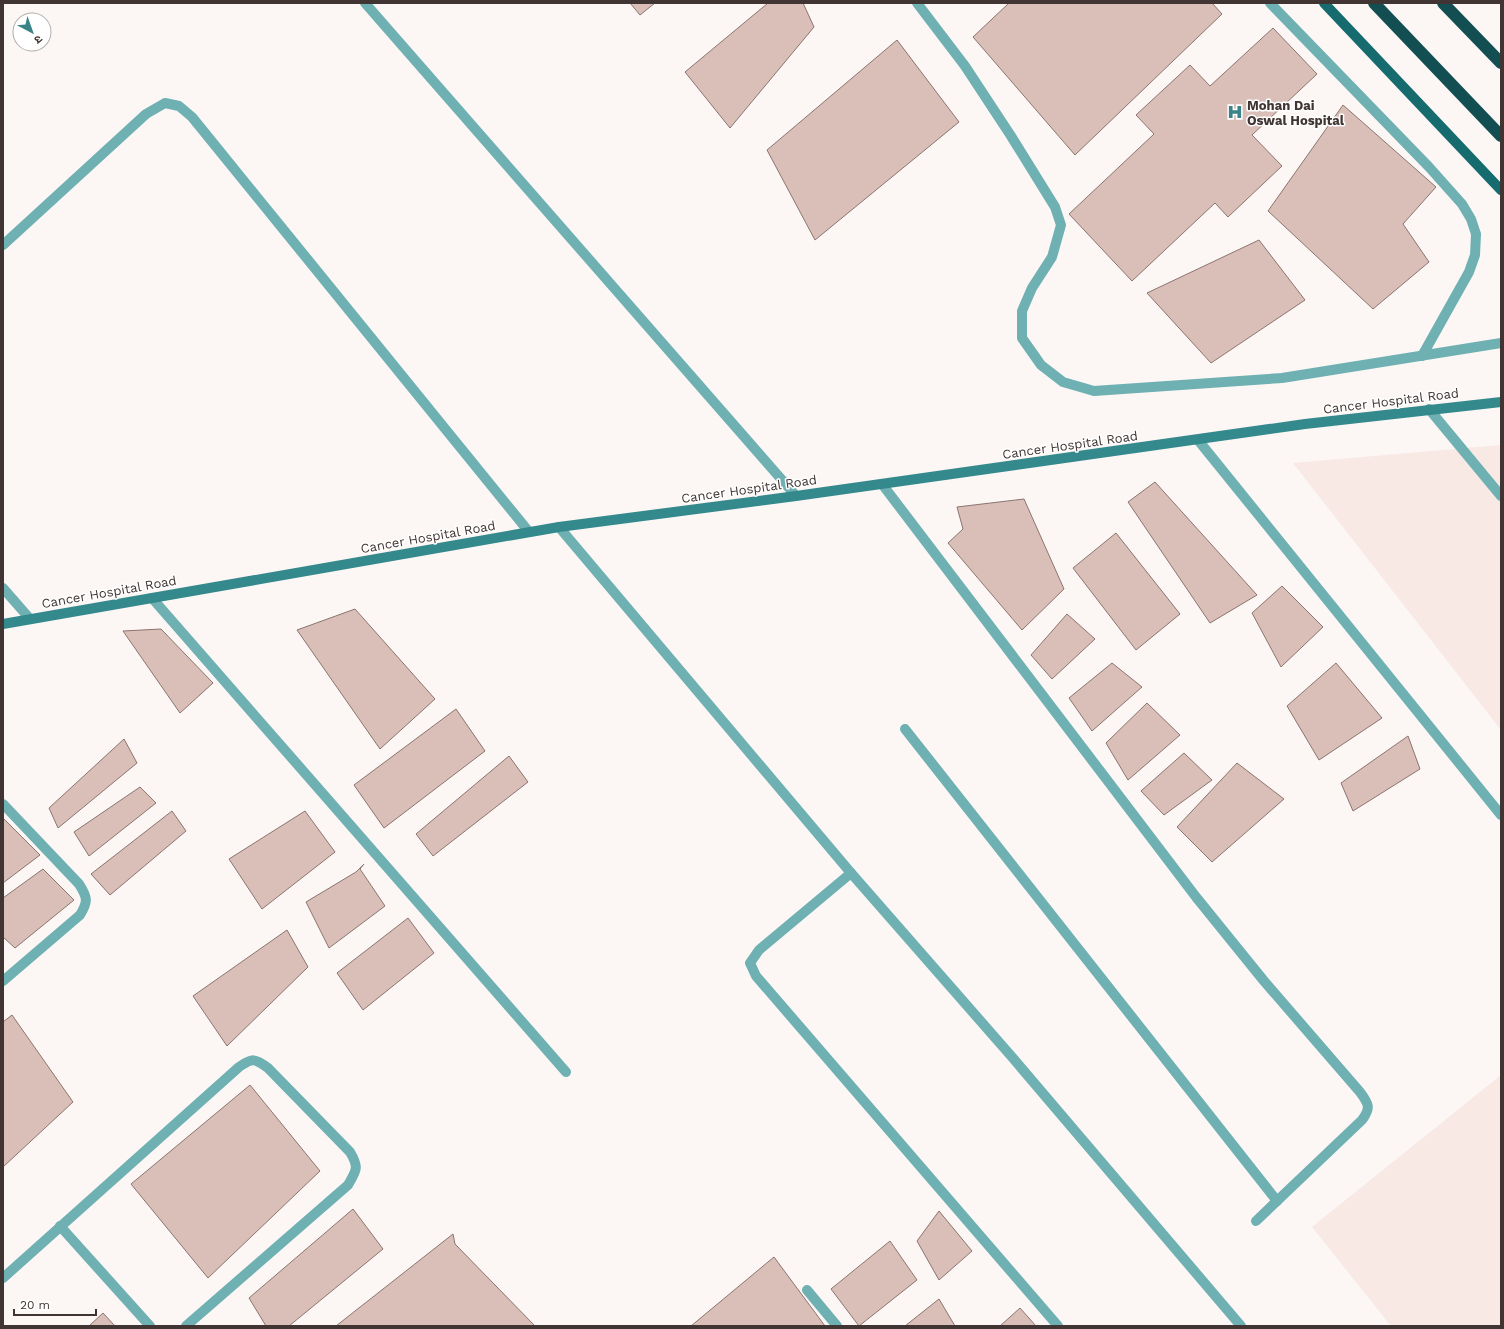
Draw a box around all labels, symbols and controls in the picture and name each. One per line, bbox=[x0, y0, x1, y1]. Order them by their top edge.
north arrow bbox=[12, 12, 52, 52]
text: उ bbox=[31, 32, 45, 47]
place label: Mohan Dai Oswal Hospital bbox=[1247, 98, 1345, 128]
hospital icon: Mohan Dai Oswal Hospital bbox=[1226, 103, 1244, 121]
street label: Cancer Hospital Road bbox=[1322, 385, 1460, 417]
street label: Cancer Hospital Road bbox=[1001, 428, 1139, 462]
street label: Cancer Hospital Road bbox=[680, 472, 818, 506]
street label: Cancer Hospital Road bbox=[359, 518, 497, 556]
street label: Cancer Hospital Road bbox=[40, 573, 178, 611]
scale bar bbox=[14, 1291, 96, 1317]
text: 20 m bbox=[20, 1298, 50, 1312]

